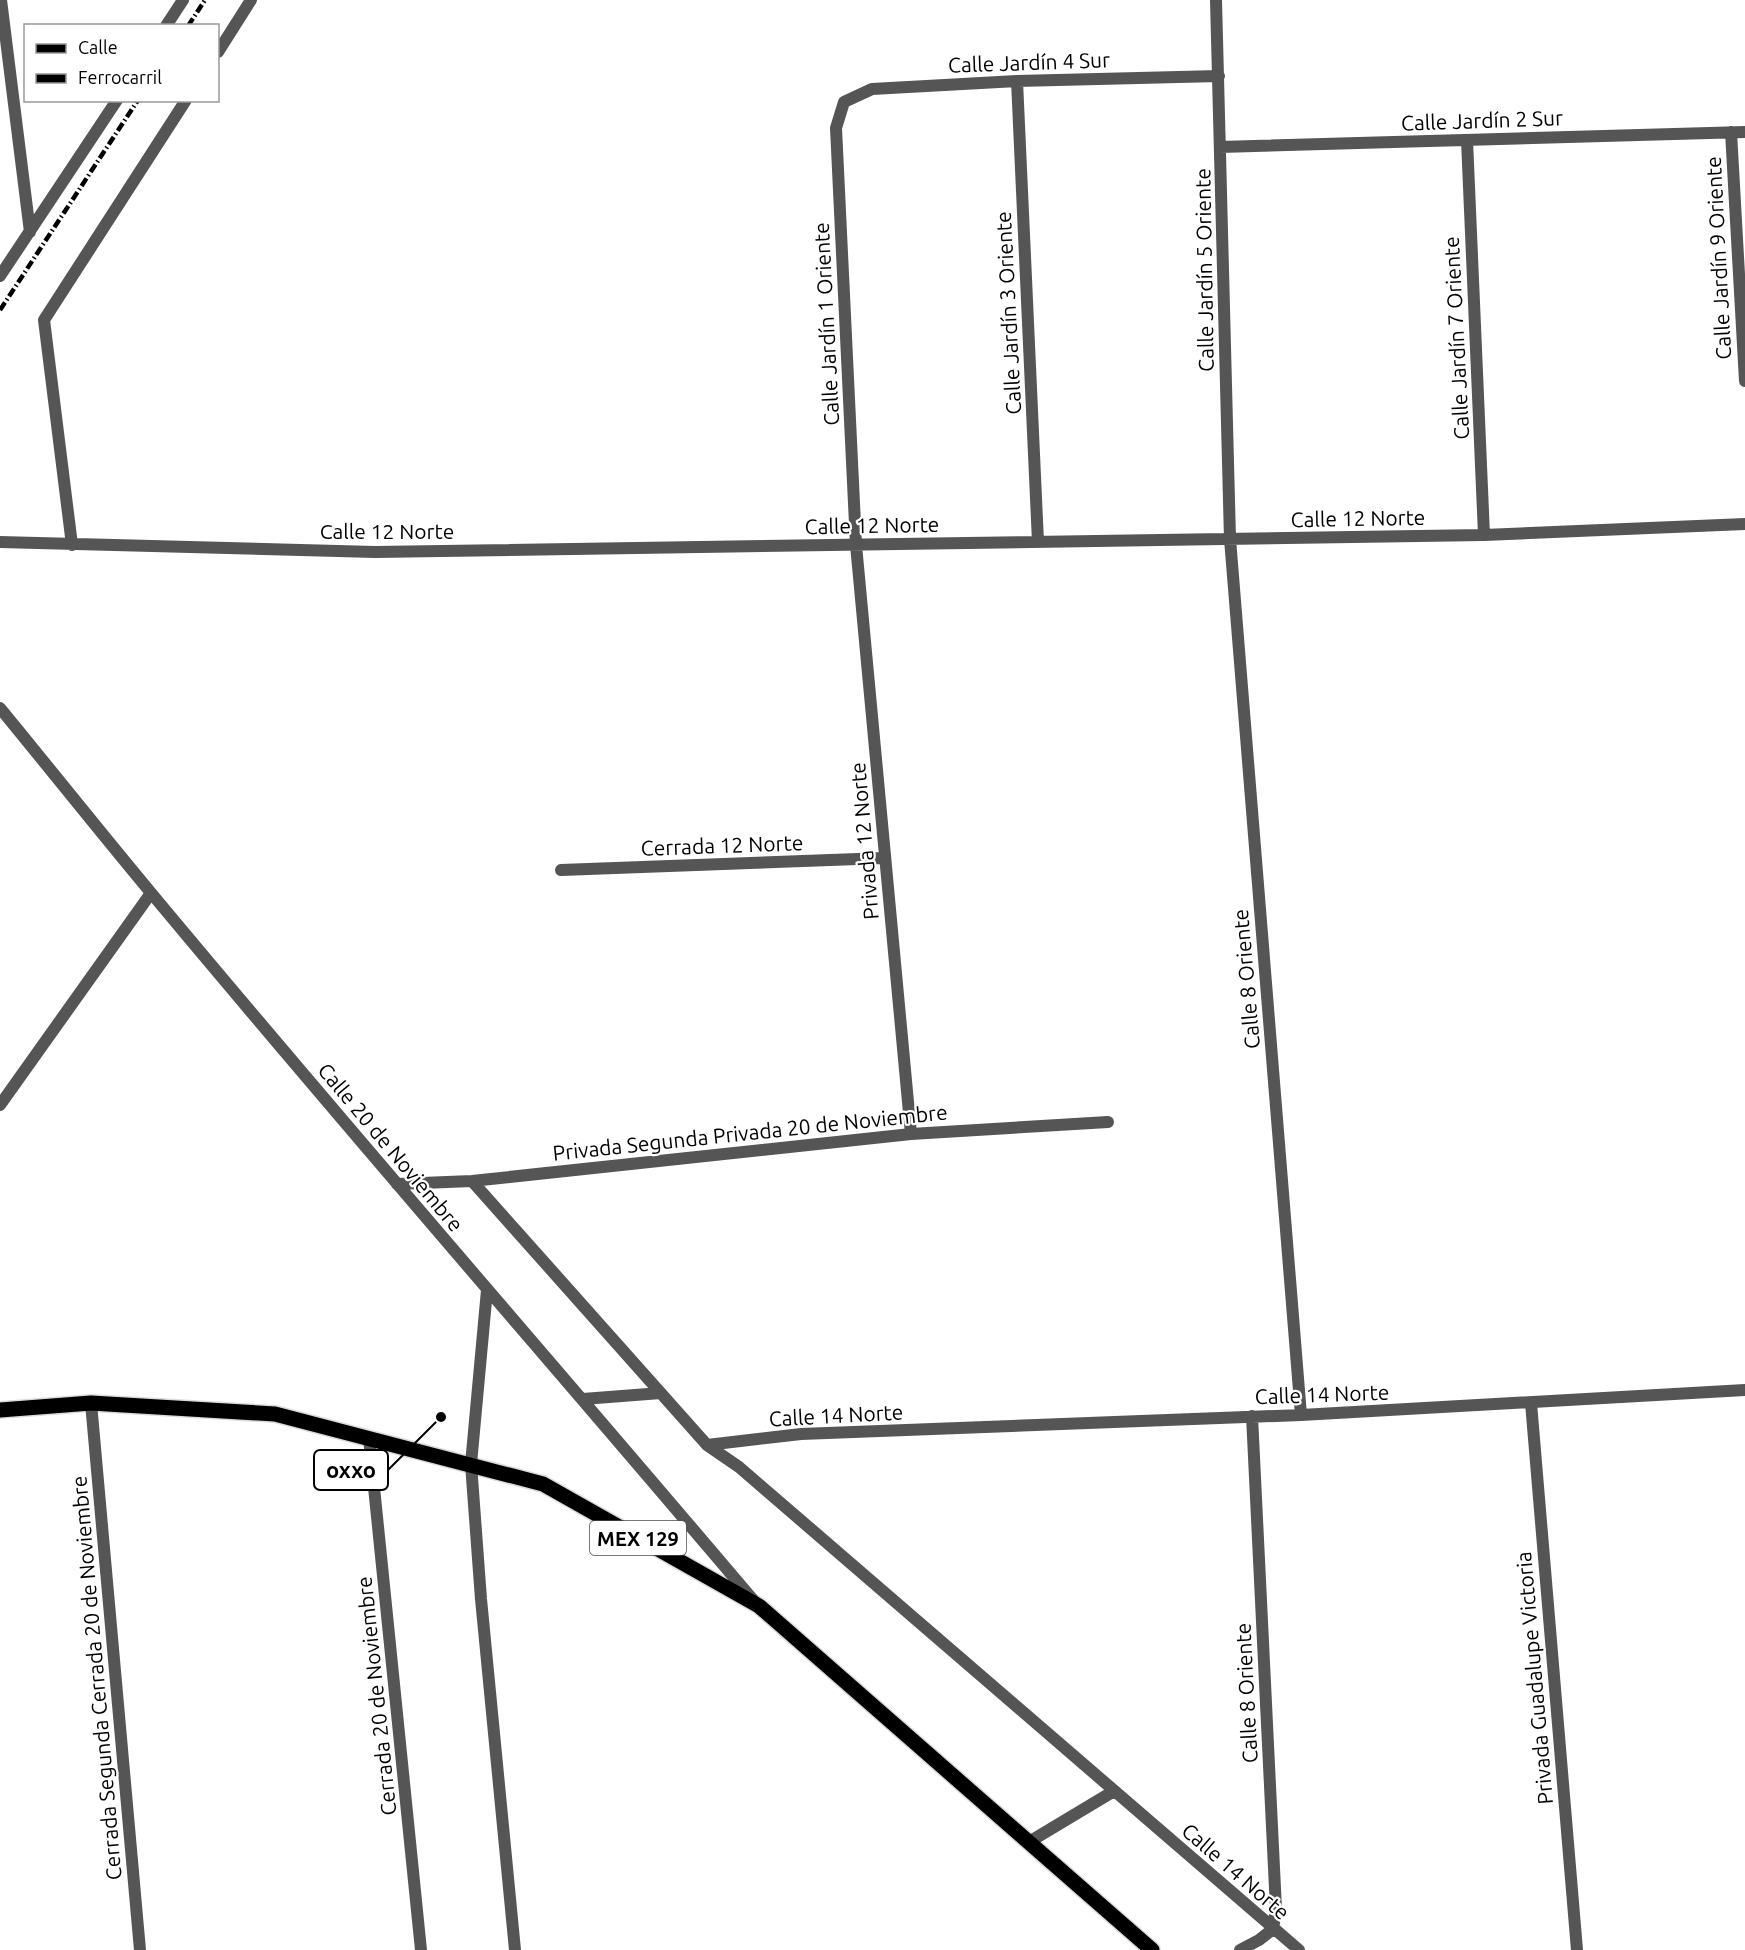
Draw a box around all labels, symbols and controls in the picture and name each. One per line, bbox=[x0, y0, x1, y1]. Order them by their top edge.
legend bbox=[24, 24, 219, 102]
text: Calle bbox=[78, 37, 118, 57]
street label: Calle Jardín 4 Sur bbox=[948, 47, 1110, 77]
text: Ferrocarril bbox=[78, 67, 162, 87]
street label: Calle Jardín 2 Sur bbox=[1401, 105, 1563, 135]
street label: Calle Jardín 9 Oriente bbox=[1701, 156, 1735, 360]
street label: Calle Jardín 5 Oriente bbox=[1190, 168, 1218, 372]
street label: Calle Jardín 3 Oriente bbox=[991, 211, 1025, 415]
street label: Calle Jardín 1 Oriente bbox=[809, 222, 843, 426]
street label: Calle Jardín 7 Oriente bbox=[1439, 236, 1473, 440]
street label: Calle 12 Norte bbox=[1290, 505, 1426, 531]
street label: Calle 12 Norte bbox=[804, 512, 940, 538]
street label: Calle 12 Norte bbox=[320, 519, 454, 543]
street label: Privada 12 Norte bbox=[845, 761, 883, 921]
street label: Cerrada 12 Norte bbox=[640, 830, 804, 860]
street label: Calle 8 Oriente bbox=[1228, 908, 1264, 1050]
street label: Calle 20 de Noviembre bbox=[314, 1058, 468, 1236]
street label: Privada Segunda Privada 20 de Noviembre bbox=[551, 1099, 949, 1165]
street label: Calle 14 Norte bbox=[1254, 1380, 1390, 1408]
street label: Calle 14 Norte bbox=[768, 1399, 904, 1431]
callout: oxxo bbox=[314, 1450, 388, 1490]
text: oxxo bbox=[326, 1457, 376, 1482]
street label: Cerrada Segunda Cerrada 20 de Noviembre bbox=[66, 1475, 126, 1881]
road number: MEX 129 bbox=[590, 1521, 686, 1555]
street label: Privada Guadalupe Victoria bbox=[1511, 1551, 1557, 1805]
street label: Cerrada 20 de Noviembre bbox=[352, 1575, 400, 1817]
street label: Calle 8 Oriente bbox=[1230, 1622, 1262, 1764]
street label: Calle 14 Norte bbox=[1177, 1818, 1295, 1924]

